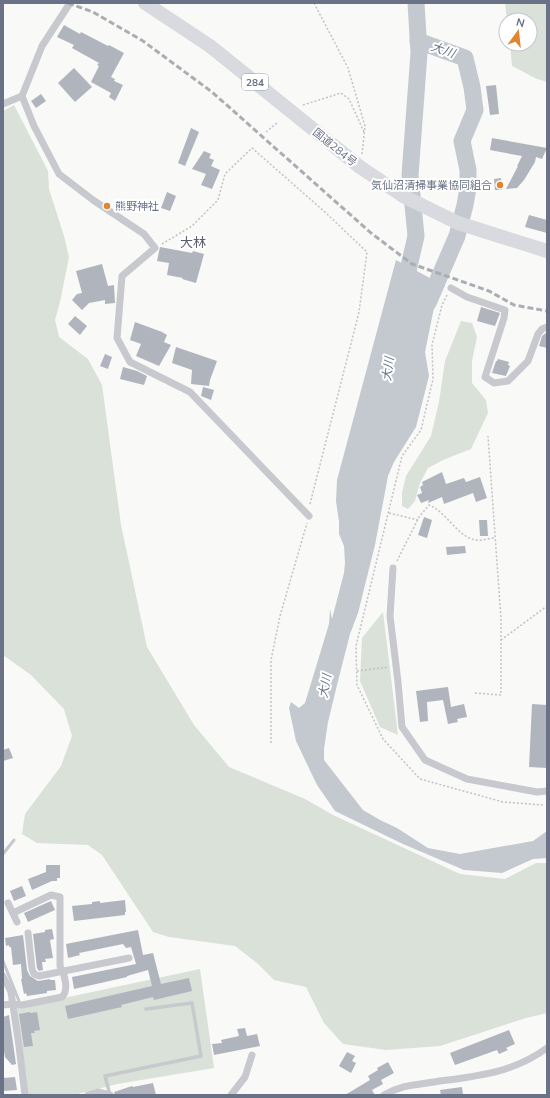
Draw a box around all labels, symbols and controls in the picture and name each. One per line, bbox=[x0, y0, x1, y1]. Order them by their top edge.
north arrow bbox=[498, 12, 538, 52]
text: N bbox=[515, 15, 526, 31]
water label: 大川 bbox=[429, 38, 459, 62]
road number: 284 bbox=[242, 74, 268, 90]
street label: 国道284号 bbox=[309, 125, 360, 170]
place label: 気仙沼清掃事業協同組合 bbox=[371, 178, 492, 193]
marker: 気仙沼清掃事業協同組合 bbox=[495, 180, 505, 190]
place label: 熊野神社 bbox=[115, 199, 159, 214]
marker: 熊野神社 bbox=[102, 201, 112, 211]
district label: 大林 bbox=[180, 234, 206, 252]
water label: 大川 bbox=[379, 354, 398, 382]
water label: 大川 bbox=[315, 671, 335, 699]

